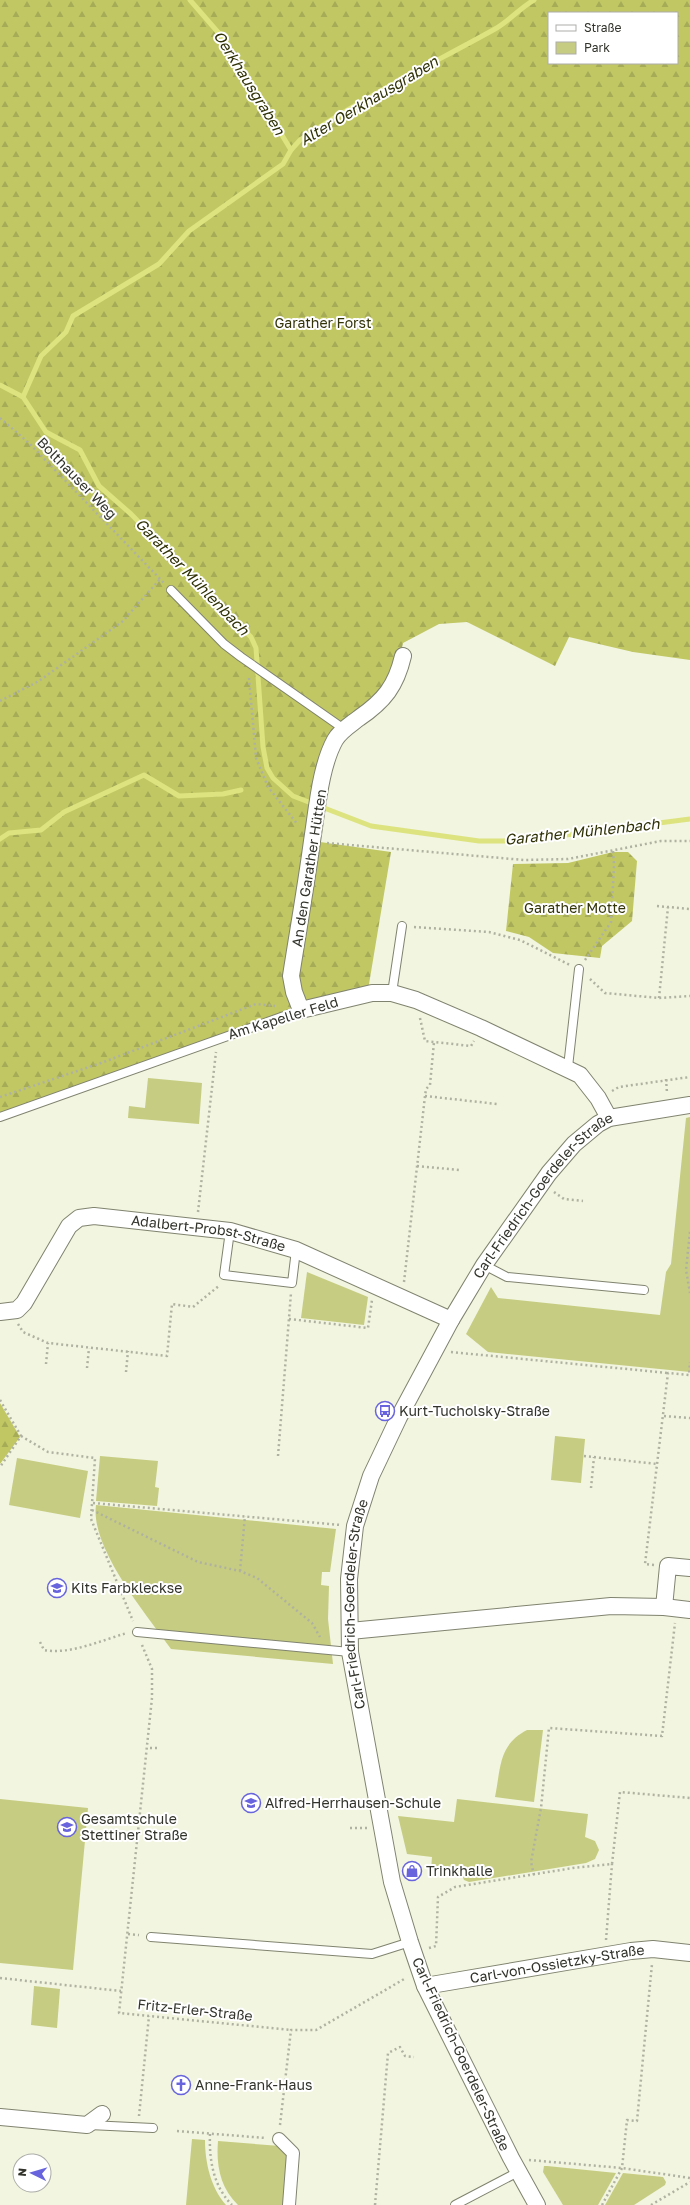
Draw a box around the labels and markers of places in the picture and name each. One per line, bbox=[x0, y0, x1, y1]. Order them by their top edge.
bus stop icon: Kurt-Tucholsky-Straße bbox=[374, 1400, 396, 1422]
place label: Kurt-Tucholsky-Straße bbox=[399, 1402, 550, 1419]
school or university icon: Kits Farbkleckse bbox=[46, 1577, 68, 1599]
place label: Kits Farbkleckse bbox=[71, 1579, 182, 1596]
school or university icon: Alfred-Herrhausen-Schule bbox=[240, 1792, 262, 1814]
place label: Alfred-Herrhausen-Schule bbox=[265, 1794, 441, 1811]
place label: Gesamtschule Stettiner Straße bbox=[81, 1810, 188, 1843]
school or university icon: Gesamtschule Stettiner Straße bbox=[56, 1816, 78, 1838]
shop icon: Trinkhalle bbox=[401, 1860, 423, 1882]
place label: Trinkhalle bbox=[426, 1862, 493, 1879]
church icon: Anne-Frank-Haus bbox=[170, 2074, 192, 2096]
place label: Anne-Frank-Haus bbox=[195, 2076, 312, 2093]

